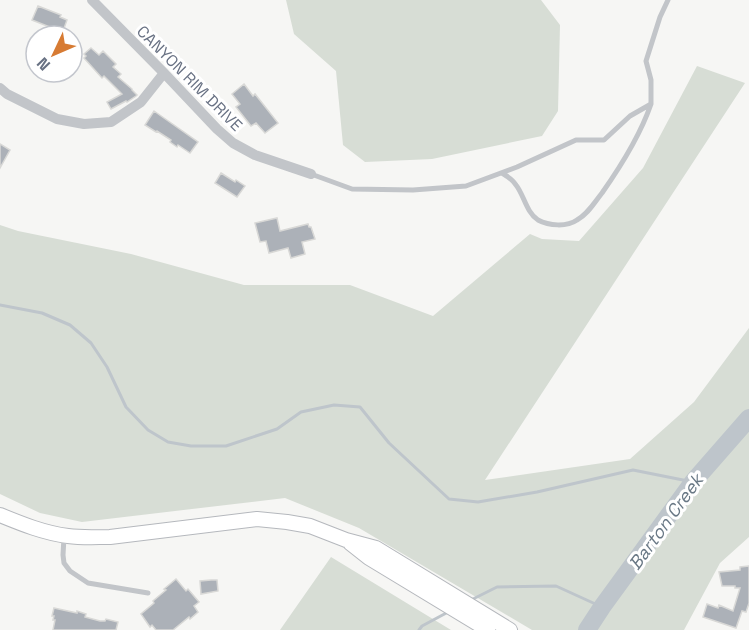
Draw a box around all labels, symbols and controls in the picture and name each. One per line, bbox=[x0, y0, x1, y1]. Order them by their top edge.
street label: CANYON RIM DRIVE bbox=[132, 21, 247, 136]
north arrow bbox=[24, 24, 84, 84]
text: N bbox=[32, 53, 55, 75]
water label: Barton Creek bbox=[623, 467, 709, 574]

